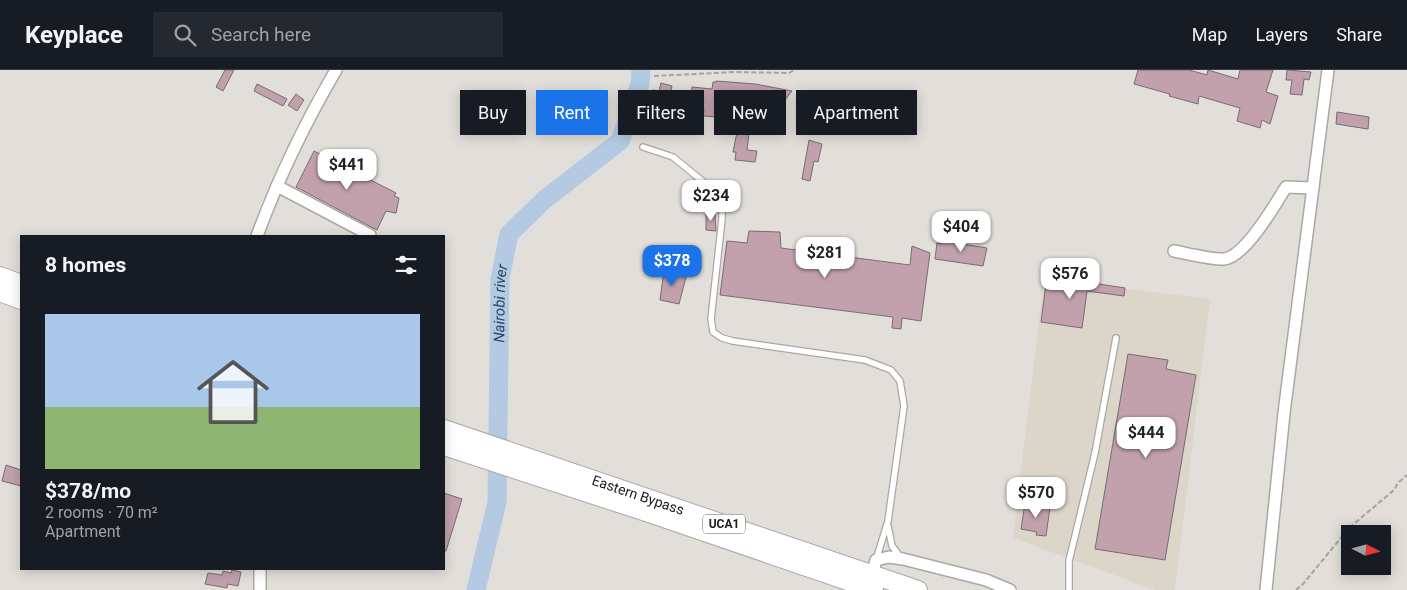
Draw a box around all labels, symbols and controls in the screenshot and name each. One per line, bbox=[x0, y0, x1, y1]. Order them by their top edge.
search box bbox=[153, 12, 503, 57]
text: Keyplace bbox=[25, 21, 123, 49]
icon: search bbox=[171, 21, 199, 49]
text: Search here bbox=[211, 23, 311, 46]
text: Map bbox=[1192, 24, 1227, 45]
text: Layers bbox=[1255, 24, 1308, 45]
text: Share bbox=[1336, 24, 1382, 45]
chip: Buy bbox=[460, 90, 526, 135]
chip: Rent bbox=[536, 90, 608, 135]
chip: Filters bbox=[618, 90, 704, 135]
chip: New bbox=[714, 90, 786, 135]
chip: Apartment bbox=[796, 90, 917, 135]
pin: $441 bbox=[317, 148, 377, 191]
text: $441 bbox=[329, 155, 365, 174]
pin: $234 bbox=[681, 180, 741, 222]
text: $234 bbox=[693, 186, 729, 205]
pin: $404 bbox=[931, 210, 991, 253]
text: $404 bbox=[943, 217, 979, 236]
pin: $281 bbox=[795, 236, 855, 279]
text: $281 bbox=[807, 243, 843, 262]
pin: $378 bbox=[642, 244, 702, 287]
icon: filters bbox=[392, 251, 420, 279]
text: $378 bbox=[654, 251, 690, 270]
text: 8 homes bbox=[45, 253, 126, 277]
pin: $576 bbox=[1040, 258, 1100, 300]
water label: Nairobi river bbox=[490, 262, 512, 343]
text: $576 bbox=[1052, 264, 1088, 283]
icon: home bbox=[188, 347, 278, 437]
pin: $444 bbox=[1116, 416, 1176, 459]
text: $444 bbox=[1128, 423, 1164, 442]
street label: Eastern Bypass bbox=[590, 472, 686, 518]
pin: $570 bbox=[1006, 476, 1066, 519]
text: $378/mo bbox=[45, 479, 131, 503]
text: $570 bbox=[1018, 483, 1054, 502]
text: 2 rooms · 70 m² bbox=[45, 503, 158, 522]
road number: UCA1 bbox=[703, 514, 745, 534]
text: Apartment bbox=[45, 522, 121, 541]
north arrow bbox=[1341, 525, 1391, 575]
map controls bbox=[1341, 525, 1391, 575]

